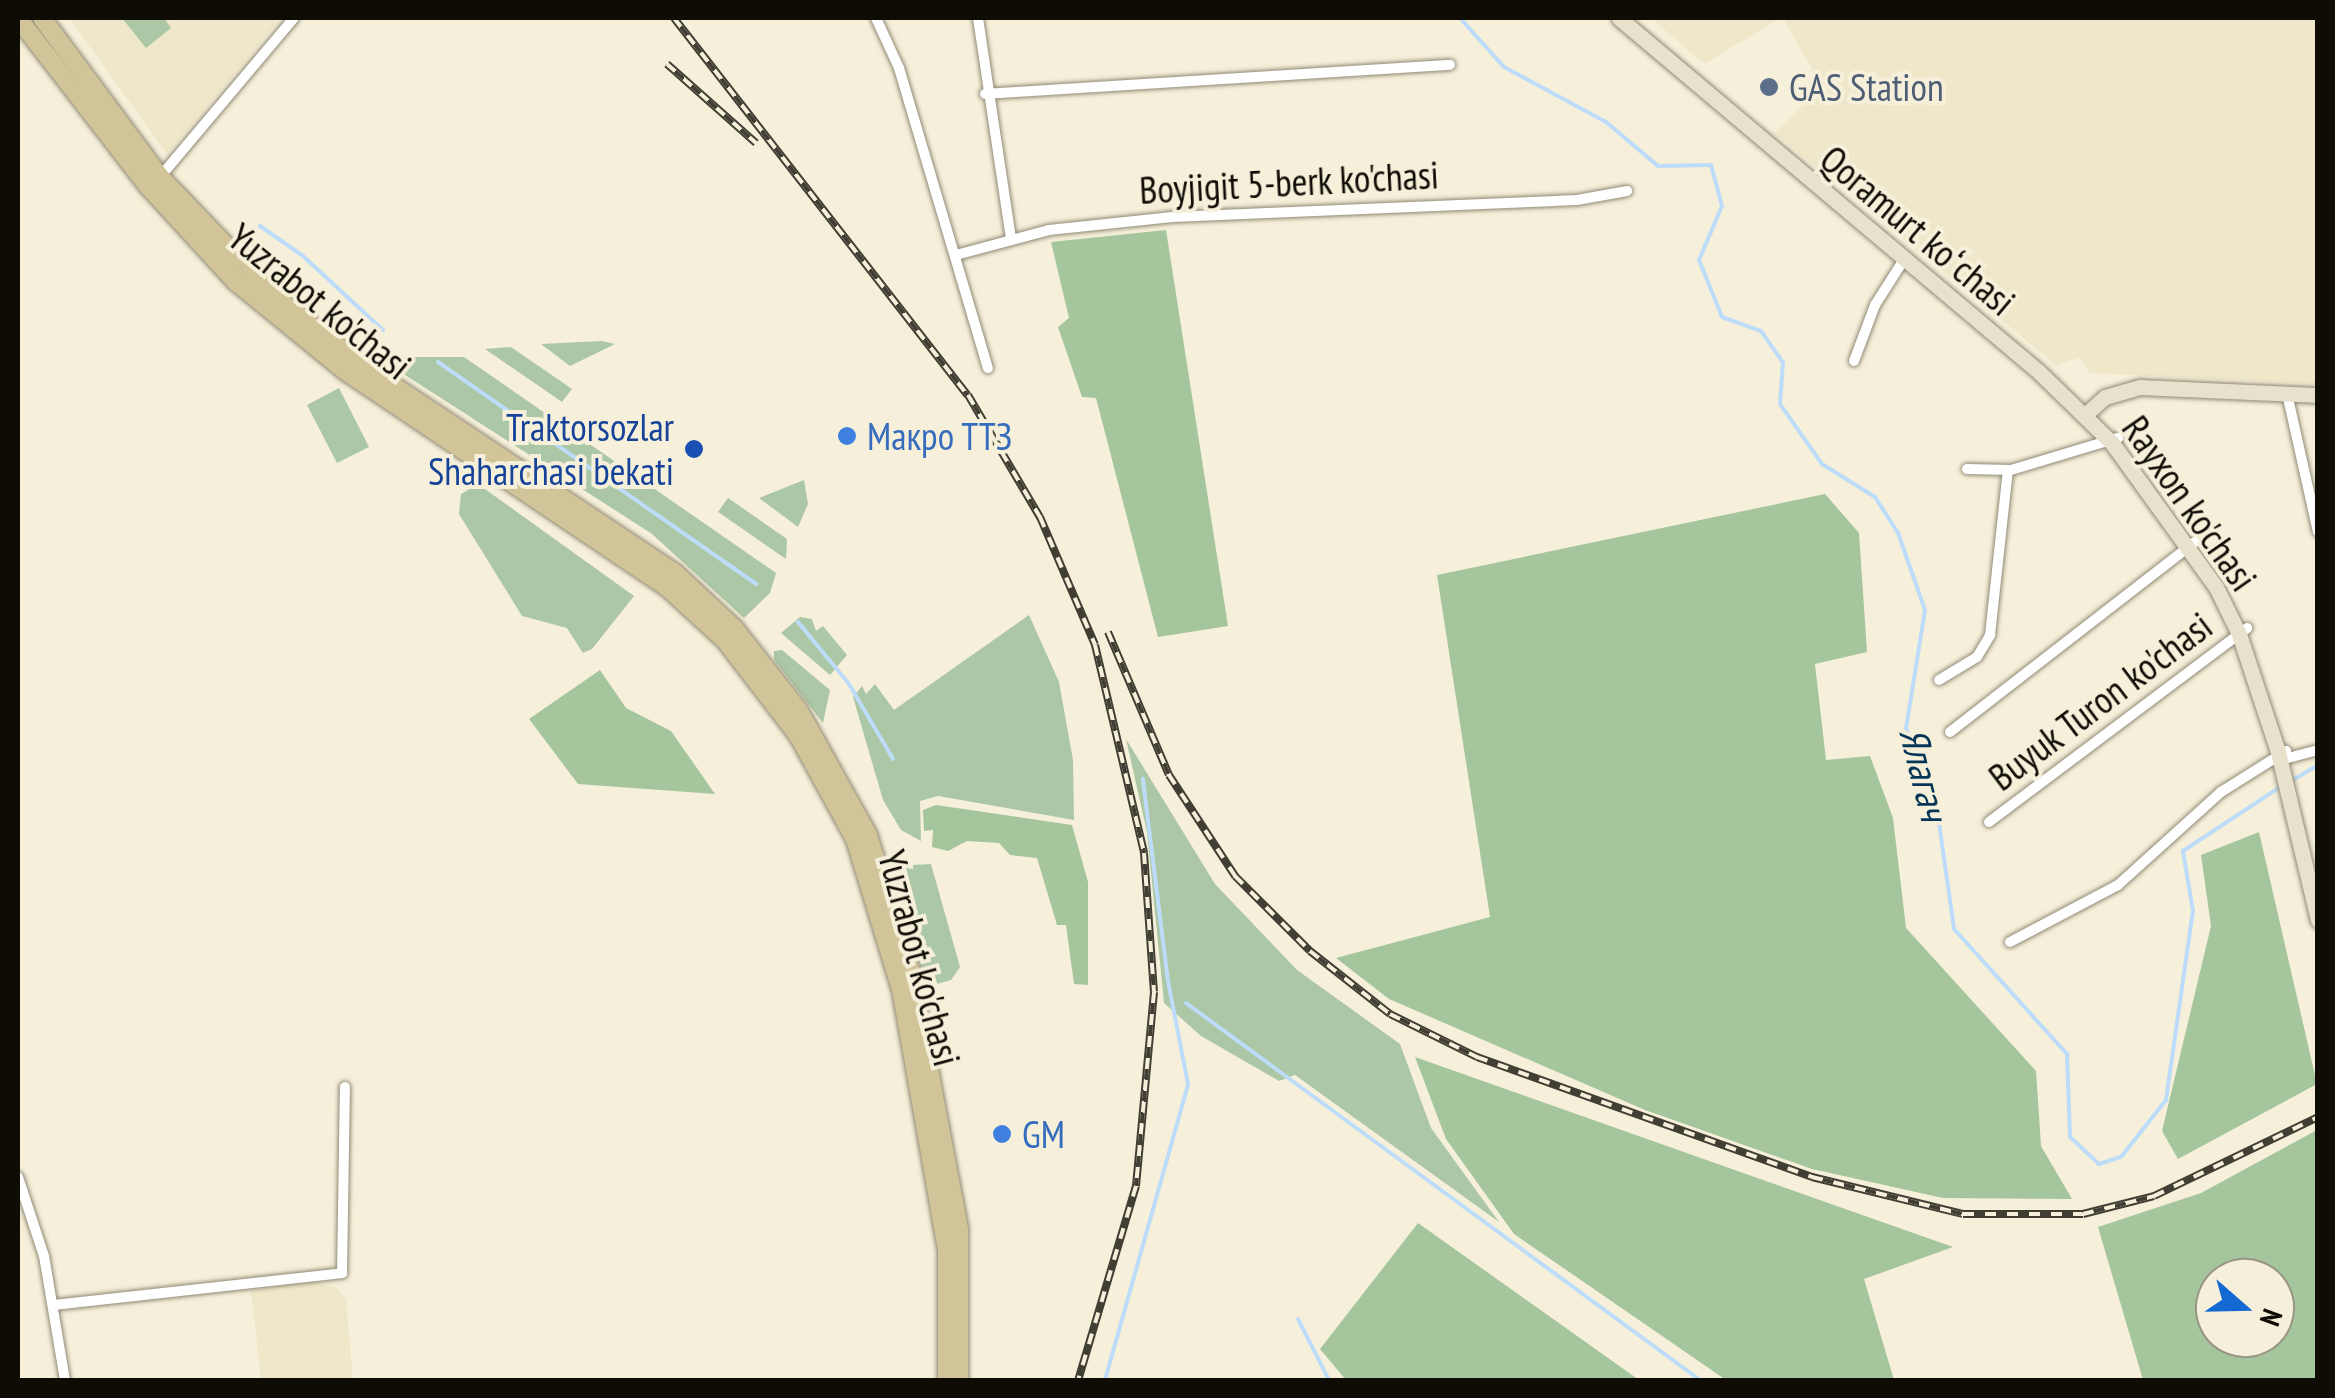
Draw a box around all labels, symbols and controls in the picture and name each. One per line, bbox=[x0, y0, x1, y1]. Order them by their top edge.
place label: GAS Station bbox=[1789, 64, 1944, 110]
marker: GAS Station bbox=[1758, 76, 1780, 98]
street label: Qoramurt koʻchasi bbox=[1812, 135, 2024, 325]
street label: Boyjigit 5-berk ko'chasi bbox=[1138, 151, 1440, 213]
street label: Yuzrabot ko'chasi bbox=[220, 214, 420, 388]
place label: Traktorsozlar Shaharchasi bekati bbox=[428, 404, 674, 494]
street label: Rayxon ko'chasi bbox=[2113, 407, 2267, 599]
place label: Макро ТТЗ bbox=[867, 413, 1013, 459]
marker: Макро ТТЗ bbox=[836, 425, 858, 447]
marker: Traktorsozlar Shaharchasi bekati bbox=[683, 438, 705, 460]
street label: Buyuk Turon ko'chasi bbox=[1979, 602, 2221, 800]
water label: Ялагач bbox=[1890, 722, 1960, 826]
street label: Yuzrabot ko'chasi bbox=[869, 845, 971, 1071]
place label: GM bbox=[1022, 1111, 1065, 1157]
marker: GM bbox=[991, 1123, 1013, 1145]
north arrow bbox=[2195, 1258, 2295, 1358]
text: N bbox=[2252, 1304, 2292, 1331]

